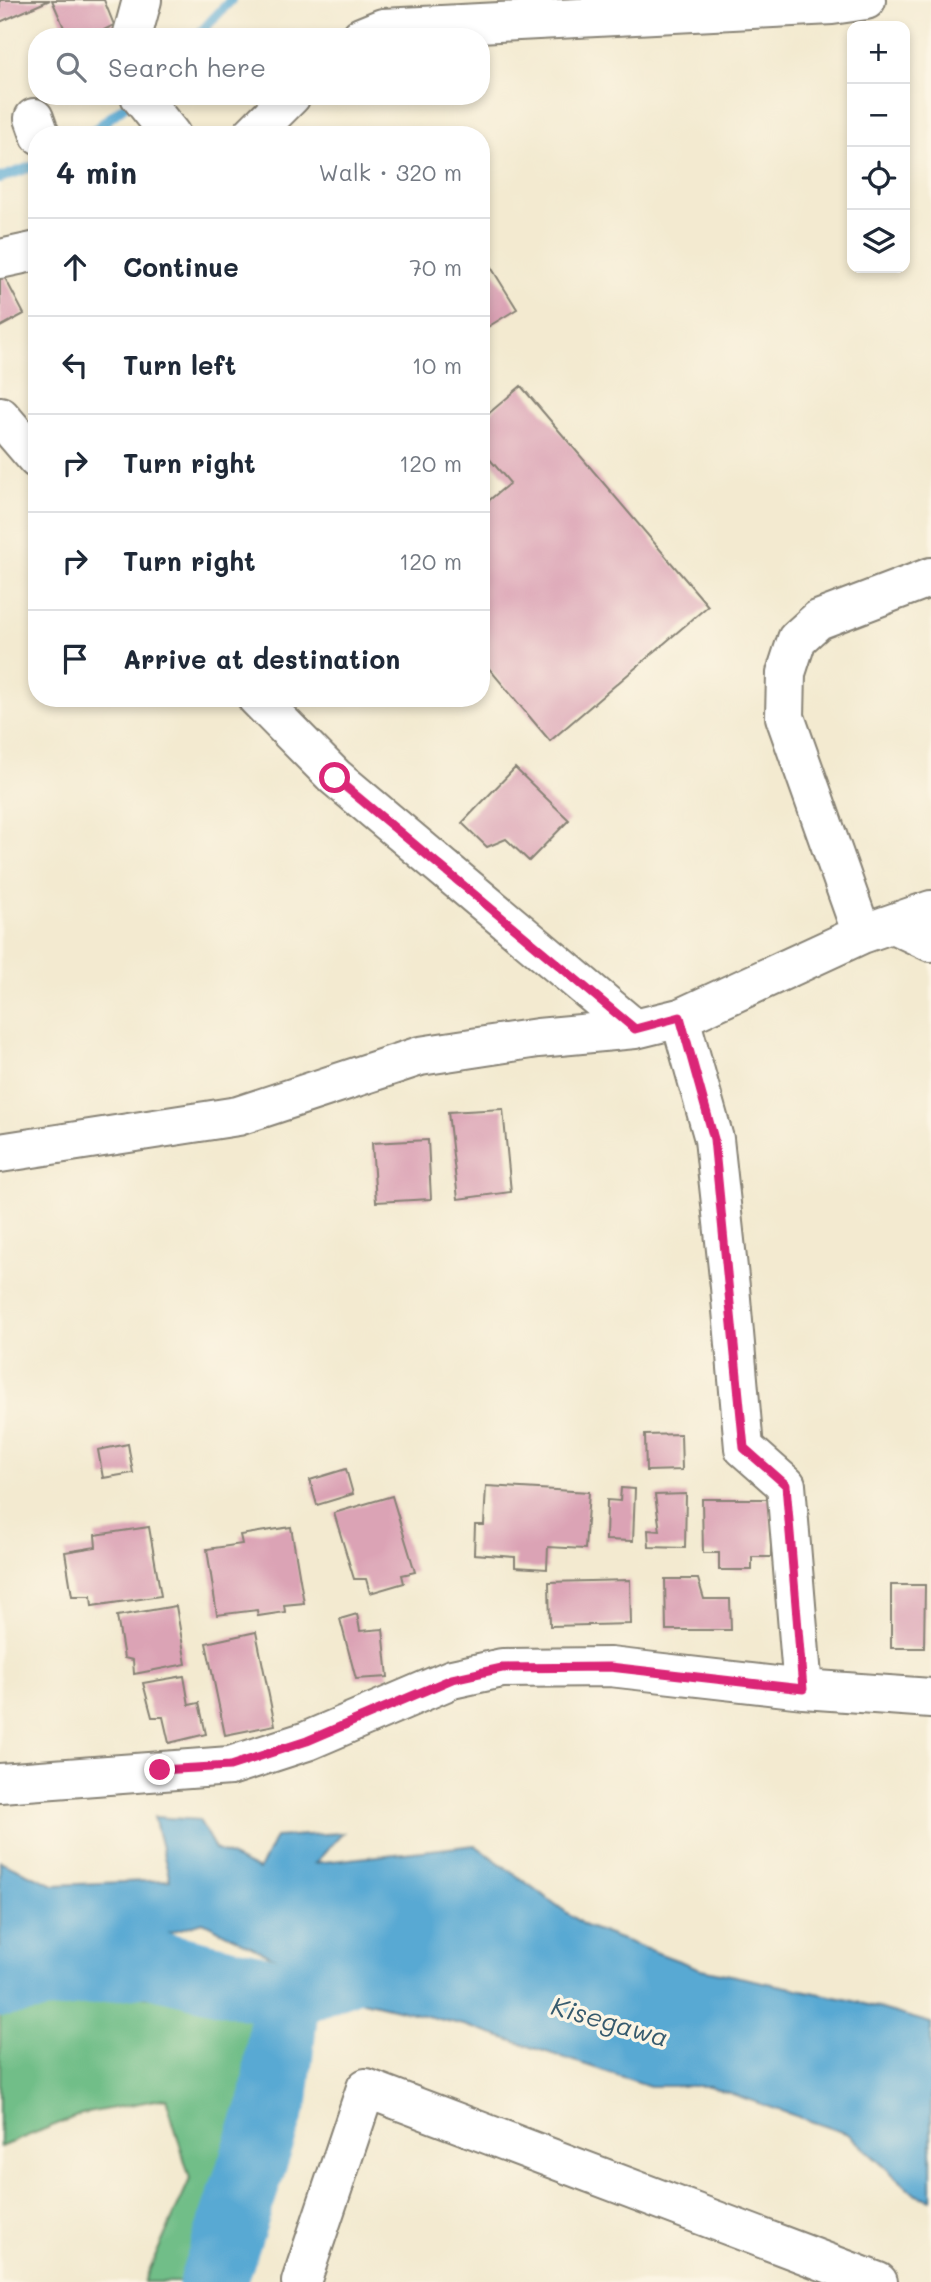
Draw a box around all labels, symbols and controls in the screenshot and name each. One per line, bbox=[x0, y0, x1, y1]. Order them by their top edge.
map controls bbox=[847, 21, 910, 273]
button: + bbox=[847, 21, 910, 84]
search box bbox=[28, 28, 490, 105]
icon: search bbox=[52, 48, 90, 86]
text: Search here bbox=[108, 50, 266, 84]
button: − bbox=[847, 84, 910, 147]
button: locate bbox=[847, 147, 910, 210]
text: 4 min bbox=[56, 152, 137, 192]
text: Walk · 320 m bbox=[319, 157, 462, 187]
button: layers bbox=[847, 210, 910, 273]
icon: ahead bbox=[56, 248, 94, 286]
text: Continue bbox=[123, 250, 239, 284]
text: 70 m bbox=[409, 252, 462, 282]
icon: left bbox=[56, 346, 94, 384]
text: Turn left bbox=[123, 348, 236, 382]
text: 10 m bbox=[412, 350, 462, 380]
icon: right bbox=[56, 444, 94, 482]
text: Turn right bbox=[123, 446, 256, 480]
text: 120 m bbox=[399, 448, 462, 478]
icon: right bbox=[56, 542, 94, 580]
text: Turn right bbox=[123, 544, 256, 578]
text: 120 m bbox=[399, 546, 462, 576]
icon: arrive bbox=[56, 640, 94, 678]
text: Arrive at destination bbox=[123, 642, 400, 676]
route start bbox=[319, 762, 350, 793]
route end bbox=[144, 1754, 175, 1785]
water label: Kisegawa bbox=[548, 1988, 672, 2054]

